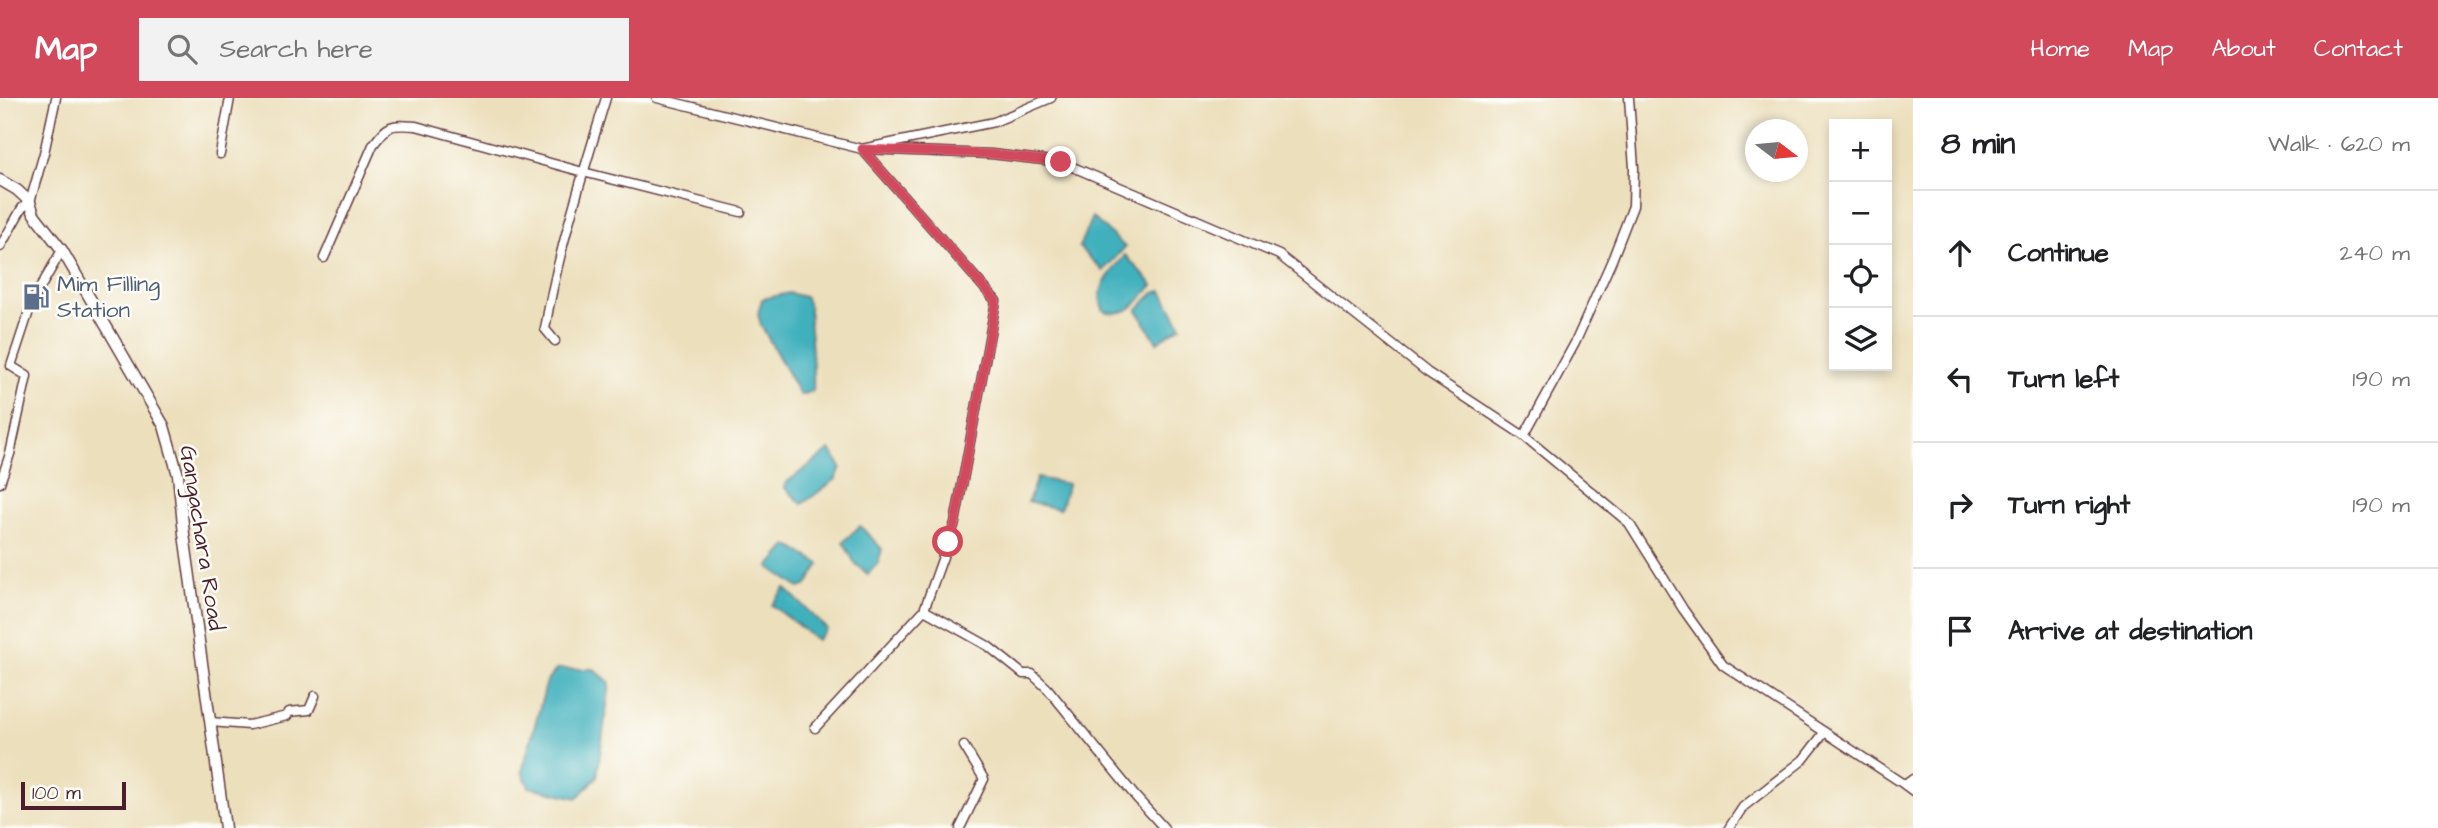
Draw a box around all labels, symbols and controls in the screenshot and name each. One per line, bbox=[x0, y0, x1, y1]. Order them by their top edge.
search box bbox=[139, 18, 629, 81]
text: Map bbox=[35, 26, 97, 72]
icon: search bbox=[163, 30, 201, 68]
text: Search here bbox=[219, 31, 373, 67]
text: Home bbox=[2030, 32, 2090, 66]
text: Map bbox=[2128, 32, 2173, 66]
text: About bbox=[2211, 32, 2276, 66]
text: Contact bbox=[2314, 32, 2403, 66]
north arrow bbox=[1745, 119, 1808, 182]
map controls bbox=[1829, 119, 1892, 371]
button: + bbox=[1829, 119, 1892, 182]
text: 8 min bbox=[1941, 123, 2015, 165]
text: Walk · 620 m bbox=[2268, 128, 2410, 160]
route end bbox=[1045, 146, 1076, 177]
button: − bbox=[1829, 182, 1892, 245]
icon: ahead bbox=[1941, 234, 1979, 272]
text: Continue bbox=[2008, 235, 2109, 271]
text: 240 m bbox=[2340, 237, 2410, 269]
button: locate bbox=[1829, 245, 1892, 308]
place label: Mim Filling Station bbox=[57, 268, 160, 326]
fuel station icon: Mim Filling Station bbox=[21, 282, 51, 312]
button: layers bbox=[1829, 308, 1892, 371]
icon: left bbox=[1941, 360, 1979, 398]
text: Turn left bbox=[2008, 361, 2119, 397]
text: 190 m bbox=[2352, 363, 2410, 395]
street label: Gangachara Road bbox=[171, 443, 232, 633]
icon: right bbox=[1941, 486, 1979, 524]
text: Turn right bbox=[2008, 487, 2130, 523]
text: 190 m bbox=[2352, 489, 2410, 521]
route start bbox=[932, 526, 963, 557]
icon: arrive bbox=[1941, 612, 1979, 650]
text: Arrive at destination bbox=[2008, 613, 2253, 649]
scale bar bbox=[21, 779, 126, 811]
text: 100 m bbox=[32, 780, 81, 807]

